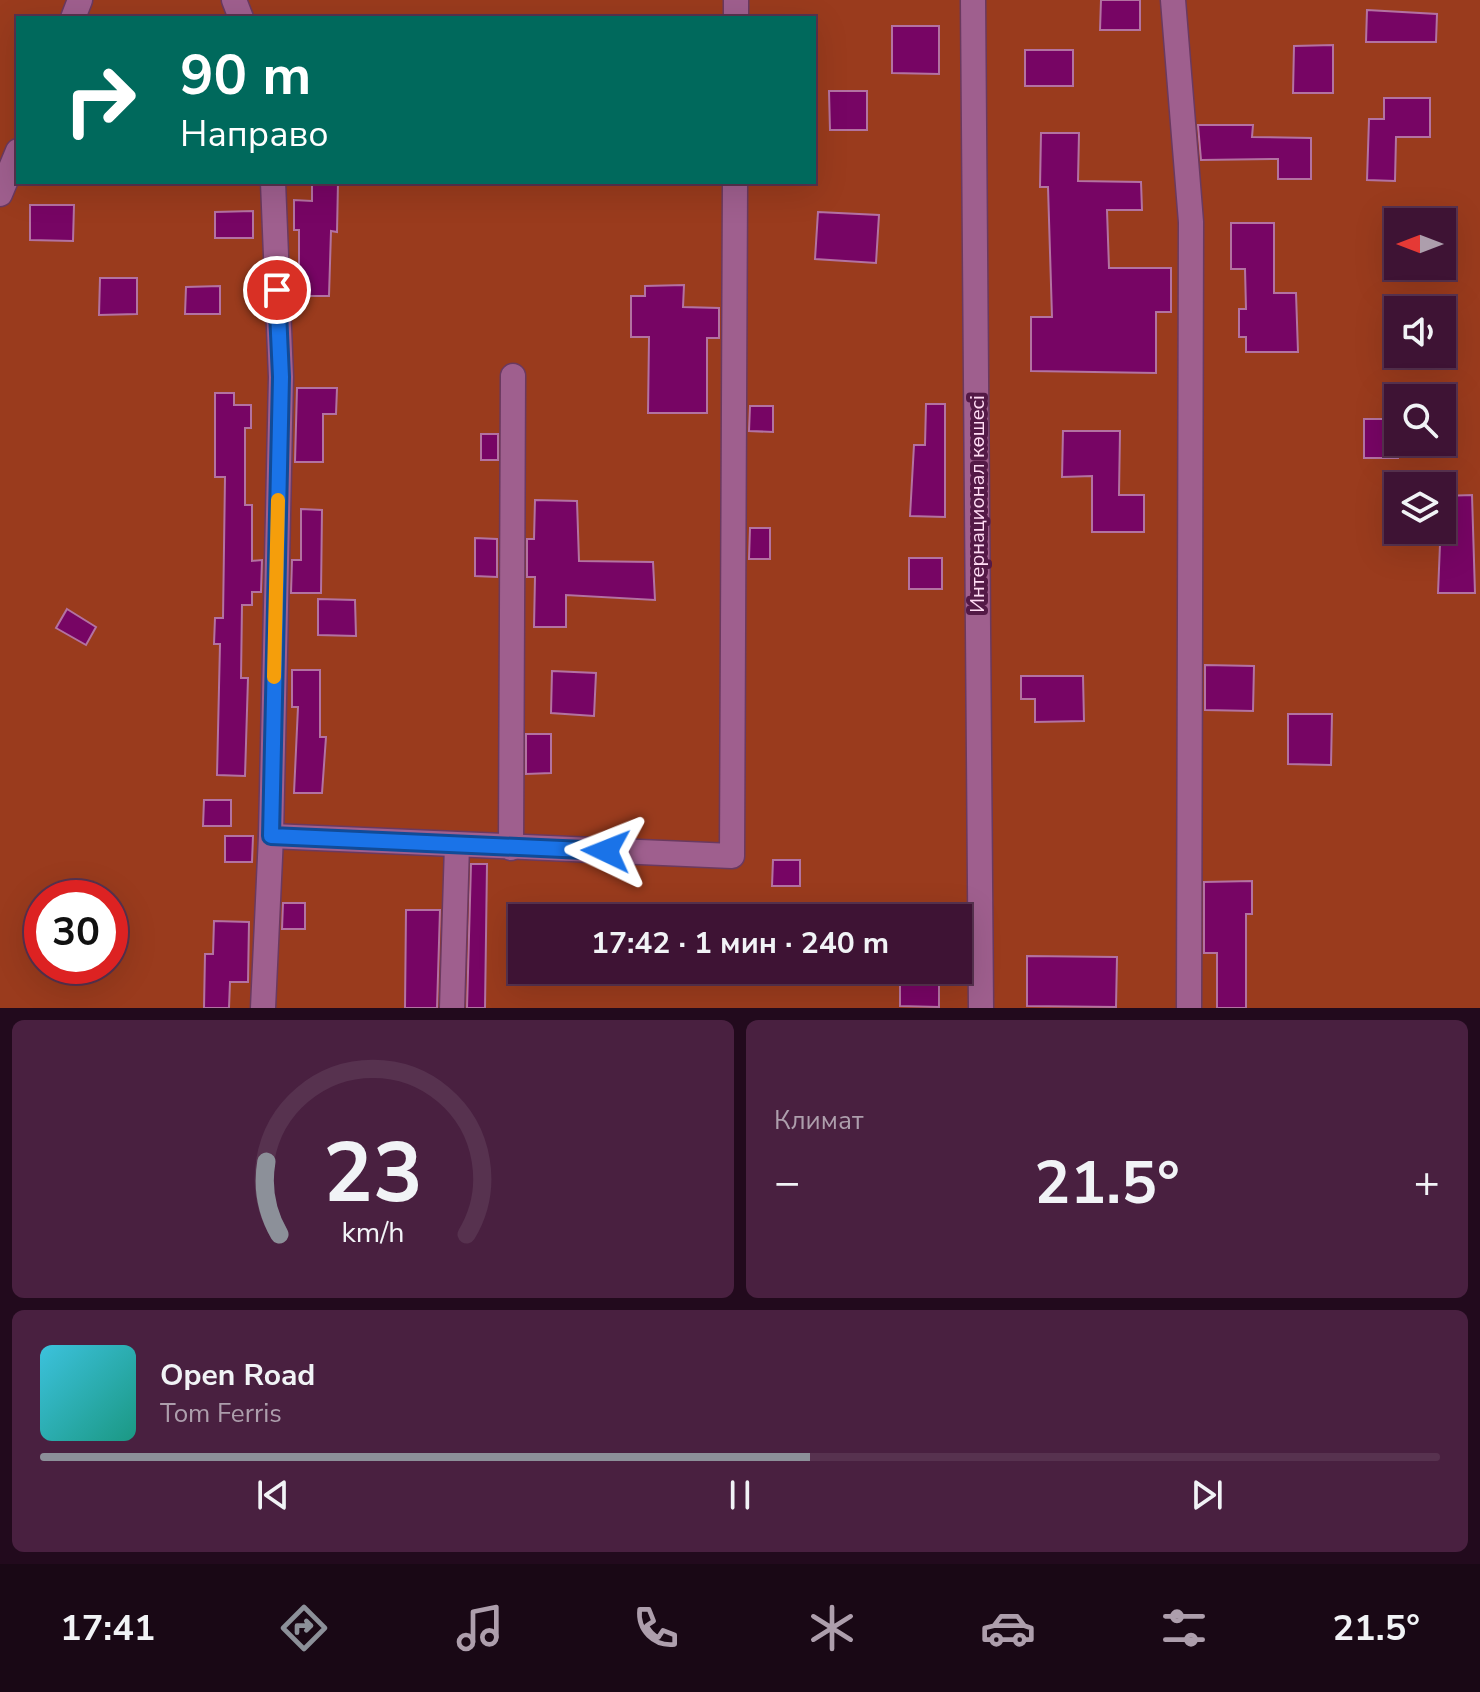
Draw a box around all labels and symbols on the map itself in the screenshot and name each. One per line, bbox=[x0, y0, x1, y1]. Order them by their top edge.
north arrow bbox=[1384, 208, 1456, 280]
pin bbox=[243, 256, 311, 324]
street label: Интернационал көшесі bbox=[964, 395, 991, 613]
position arrow bbox=[564, 809, 648, 893]
speed limit sign: 30 bbox=[24, 880, 128, 984]

